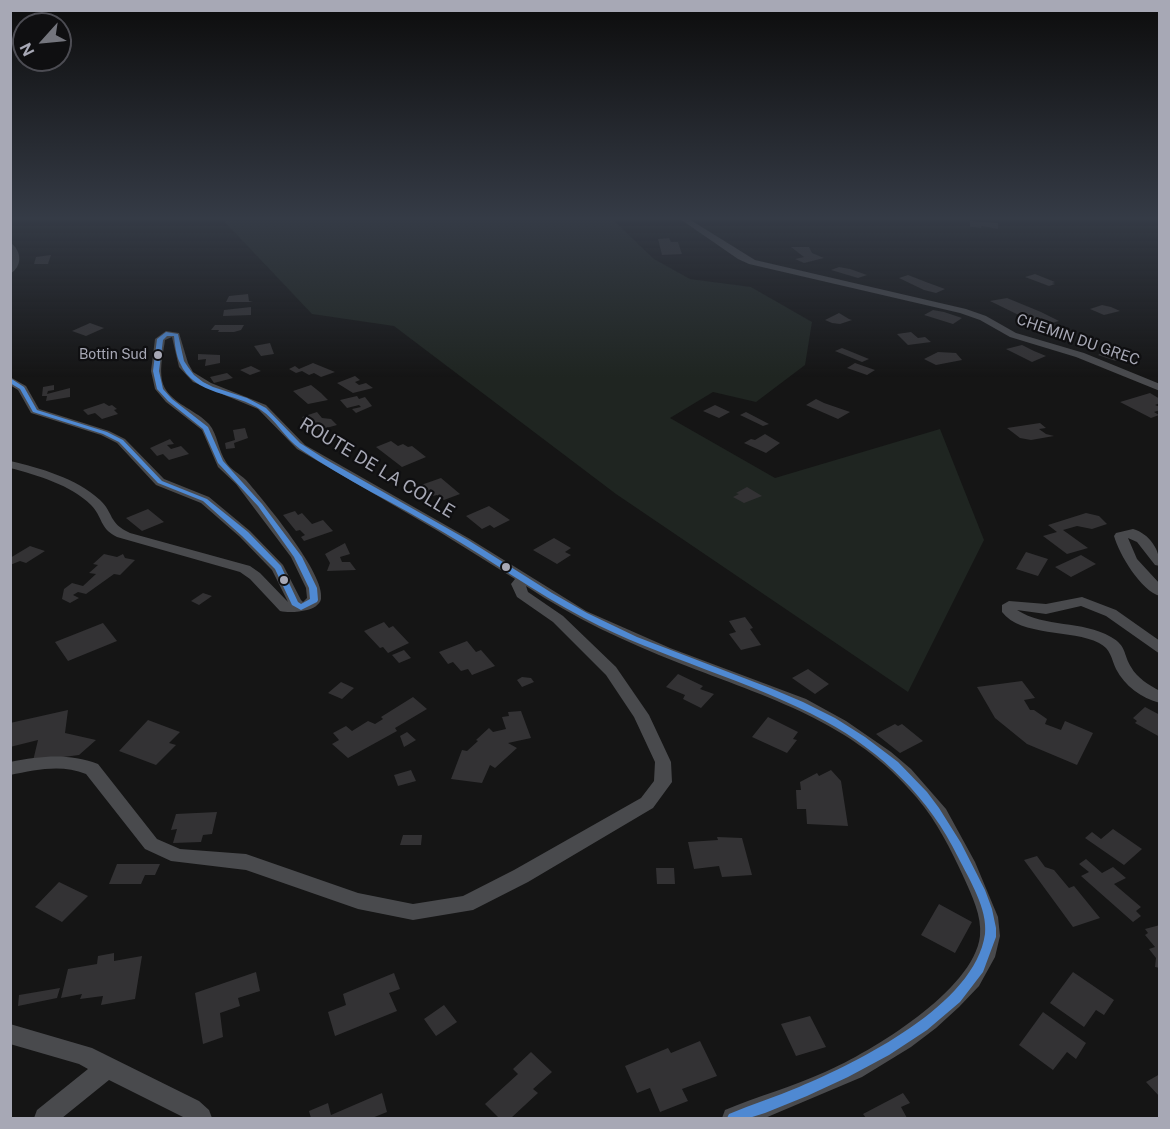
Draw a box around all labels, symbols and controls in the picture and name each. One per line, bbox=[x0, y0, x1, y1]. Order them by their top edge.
north arrow bbox=[12, 12, 72, 72]
text: N bbox=[16, 40, 39, 59]
street label: CHEMIN DU GREC bbox=[1014, 310, 1142, 370]
place label: Bottin Sud bbox=[79, 347, 147, 363]
marker: Bottin Sud bbox=[152, 349, 164, 361]
street label: ROUTE DE LA COLLE bbox=[295, 413, 459, 523]
unlabelled marker bbox=[500, 561, 512, 573]
unlabelled marker bbox=[278, 574, 290, 586]

